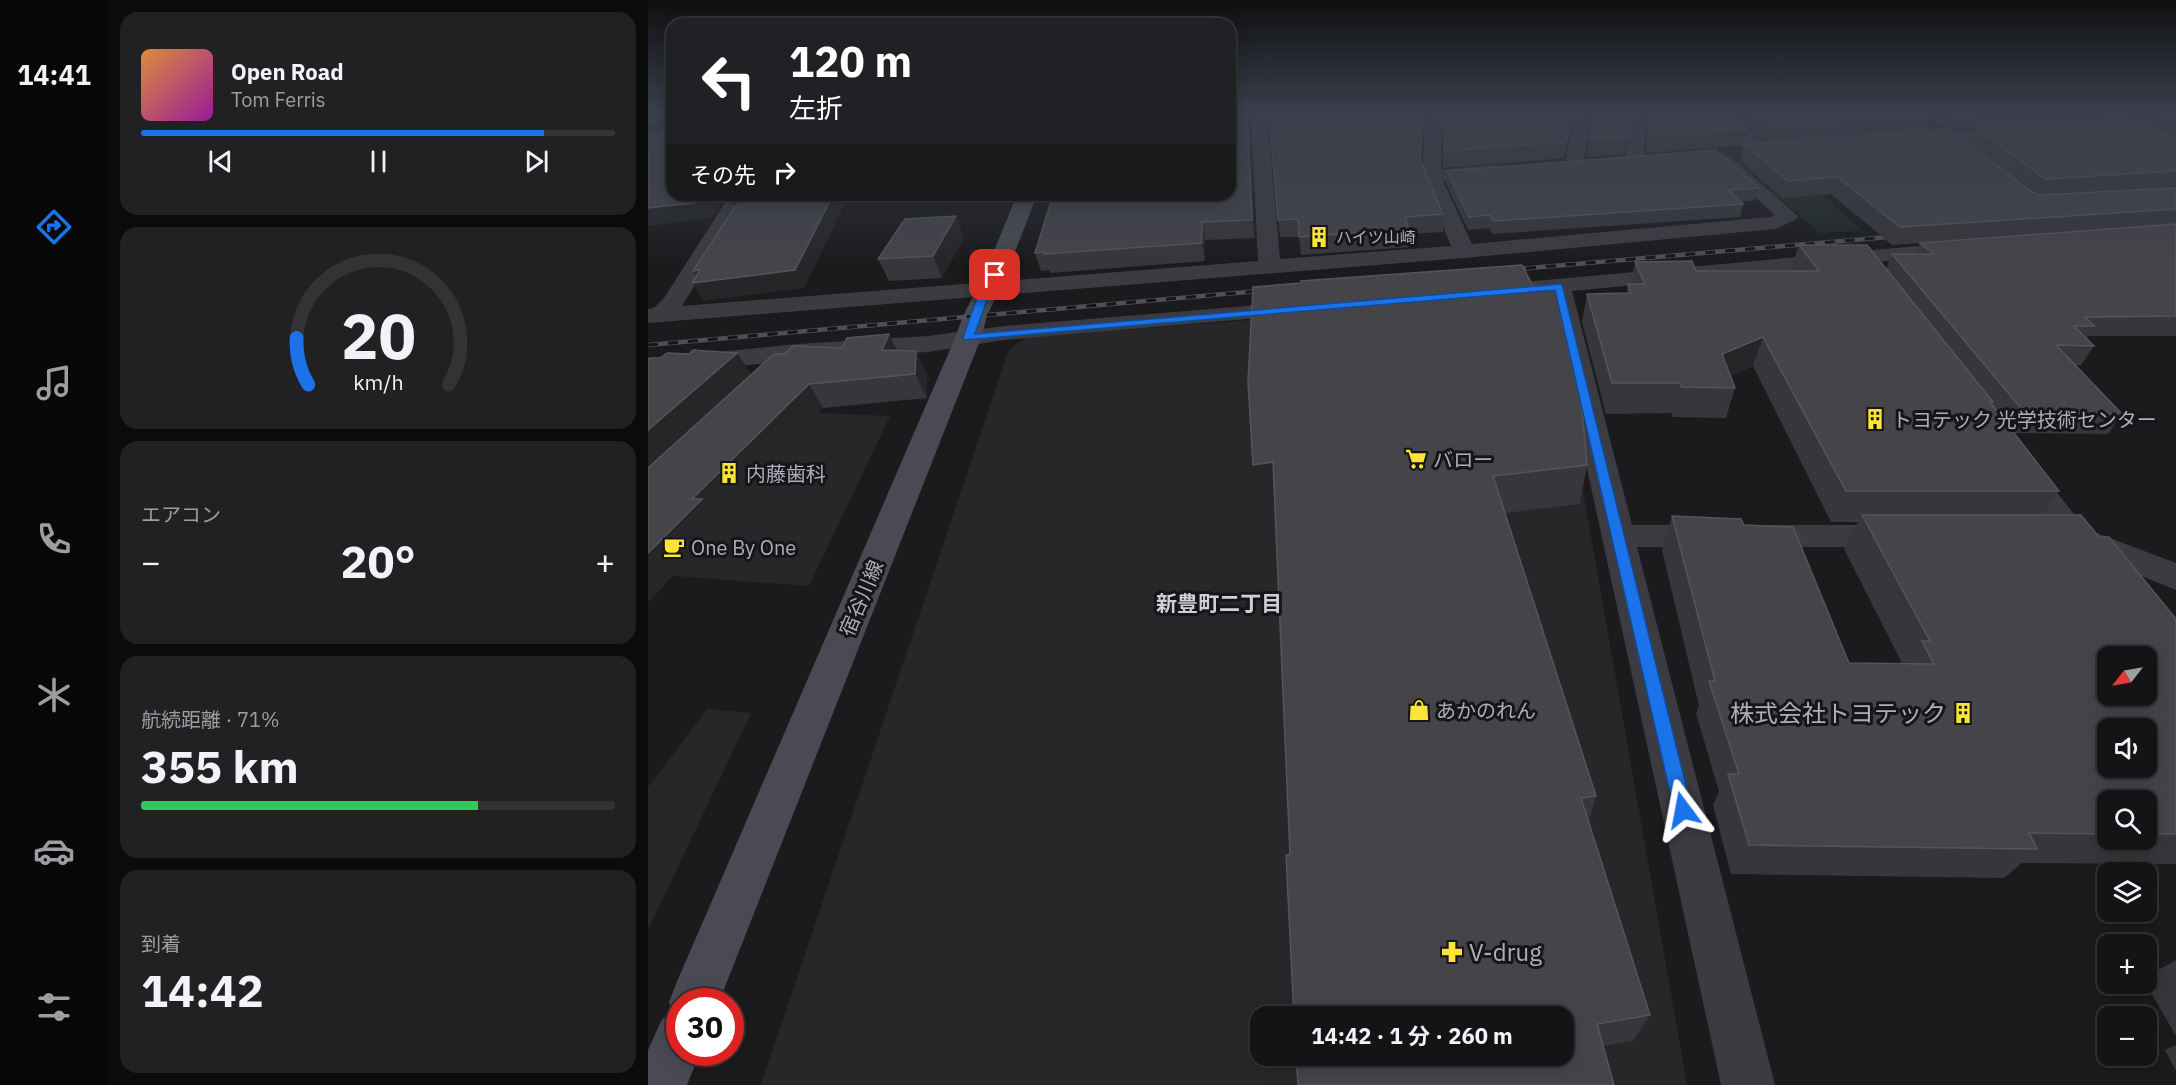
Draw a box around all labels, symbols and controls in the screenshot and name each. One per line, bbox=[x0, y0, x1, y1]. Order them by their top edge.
text: 120 m bbox=[789, 34, 912, 89]
icon: left bbox=[690, 42, 768, 120]
text: 14:41 bbox=[17, 57, 91, 92]
text: Open Road bbox=[231, 57, 344, 86]
text: Tom Ferris bbox=[231, 86, 326, 113]
text: 左折 bbox=[789, 90, 843, 125]
icon: previous bbox=[204, 145, 237, 178]
icon: pause bbox=[362, 145, 395, 178]
icon: next bbox=[520, 145, 553, 178]
icon: right bbox=[768, 156, 801, 189]
text: その先 bbox=[690, 160, 756, 189]
icon: directions bbox=[33, 206, 75, 248]
building icon: ハイツ山崎 bbox=[1307, 225, 1331, 249]
place label: ハイツ山崎 bbox=[1336, 227, 1416, 247]
pin bbox=[969, 249, 1020, 300]
icon: arrive bbox=[978, 258, 1011, 291]
text: 20 bbox=[341, 295, 415, 376]
icon: music bbox=[33, 362, 75, 404]
text: km/h bbox=[353, 368, 403, 396]
place label: トヨテック 光学技術センター bbox=[1892, 406, 2157, 433]
building icon: トヨテック 光学技術センター bbox=[1863, 407, 1887, 431]
place label: バロー bbox=[1433, 446, 1493, 473]
supermarket icon: バロー bbox=[1404, 447, 1428, 471]
place label: 内藤歯科 bbox=[746, 460, 826, 487]
building icon: 内藤歯科 bbox=[717, 461, 741, 485]
text: エアコン bbox=[141, 501, 221, 528]
icon: phone bbox=[33, 518, 75, 560]
text: 20° bbox=[340, 532, 416, 590]
place label: One By One bbox=[691, 534, 796, 561]
cafe icon: One By One bbox=[662, 535, 686, 559]
text: − bbox=[141, 540, 161, 583]
text: + bbox=[595, 540, 615, 583]
street label: 宿谷川線 bbox=[833, 556, 889, 640]
district label: 新豊町二丁目 bbox=[1156, 589, 1282, 617]
north arrow bbox=[2097, 646, 2157, 706]
map controls bbox=[2097, 646, 2157, 1066]
icon: climate bbox=[33, 674, 75, 716]
place label: あかのれん bbox=[1436, 697, 1536, 724]
place label: 株式会社トヨテック bbox=[1730, 697, 1946, 729]
shop icon: あかのれん bbox=[1407, 698, 1431, 722]
building icon: 株式会社トヨテック bbox=[1951, 701, 1975, 725]
text: 航続距離 · 71% bbox=[141, 706, 280, 733]
button: sound bbox=[2097, 718, 2157, 778]
text: 355 km bbox=[141, 737, 299, 795]
position arrow bbox=[1651, 778, 1715, 842]
button: search bbox=[2097, 790, 2157, 850]
icon: car bbox=[33, 830, 75, 872]
button: layers bbox=[2097, 862, 2157, 922]
text: 到着 bbox=[141, 930, 181, 957]
button: + bbox=[2097, 934, 2157, 994]
place label: V-drug bbox=[1469, 936, 1542, 968]
pharmacy icon: V-drug bbox=[1440, 940, 1464, 964]
text: 14:42 bbox=[141, 961, 264, 1019]
icon: filters bbox=[33, 986, 75, 1028]
speed limit sign: 30 bbox=[666, 988, 744, 1066]
button: − bbox=[2097, 1006, 2157, 1066]
text: 14:42 · 1 分 · 260 m bbox=[1311, 1021, 1513, 1050]

